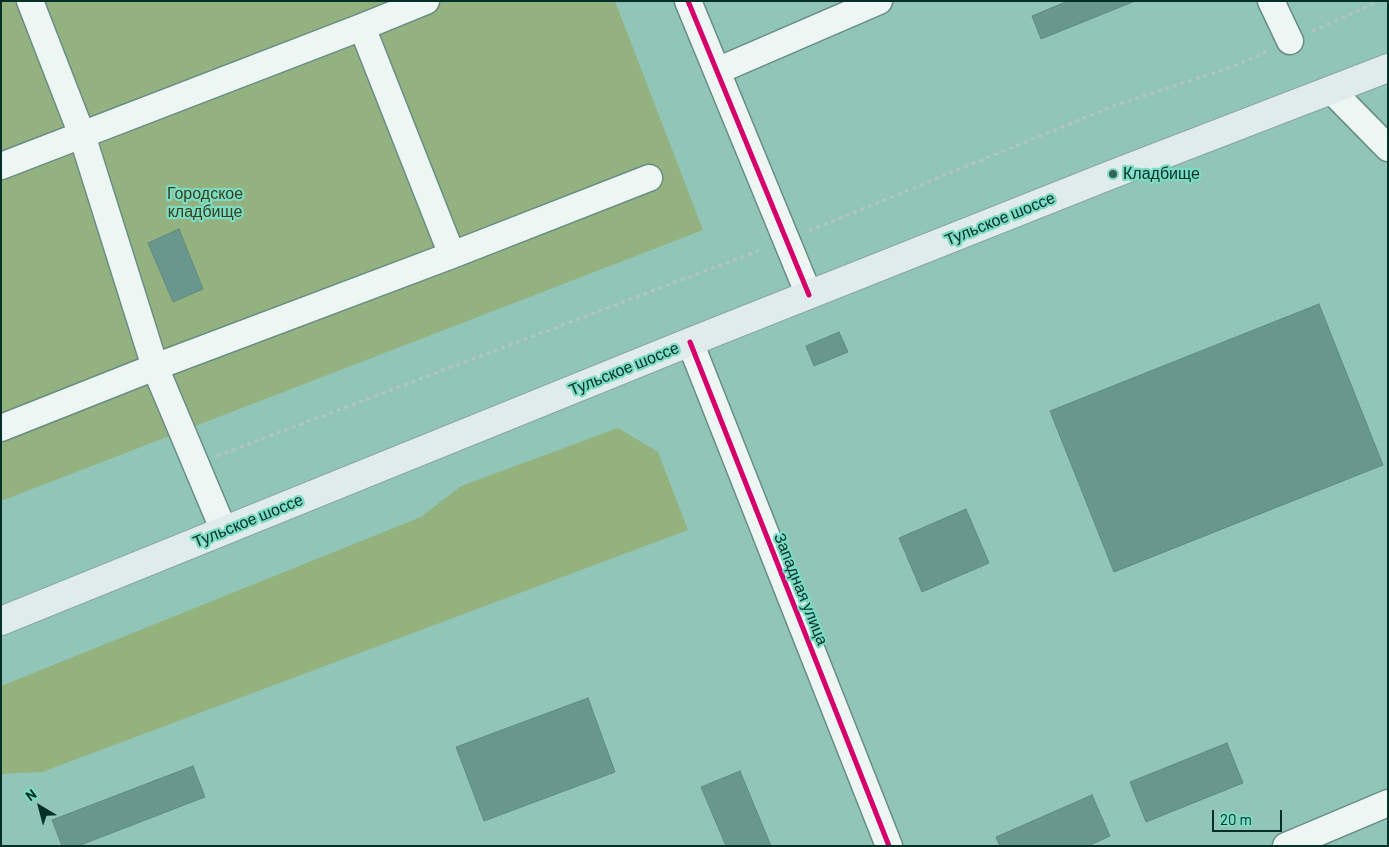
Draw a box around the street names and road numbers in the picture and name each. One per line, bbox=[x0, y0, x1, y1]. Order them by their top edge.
street label: Тульское шоссе bbox=[942, 188, 1058, 250]
street label: Тульское шоссе bbox=[566, 338, 682, 400]
street label: Тульское шоссе bbox=[190, 490, 306, 552]
street label: Западная улица bbox=[770, 530, 832, 648]

